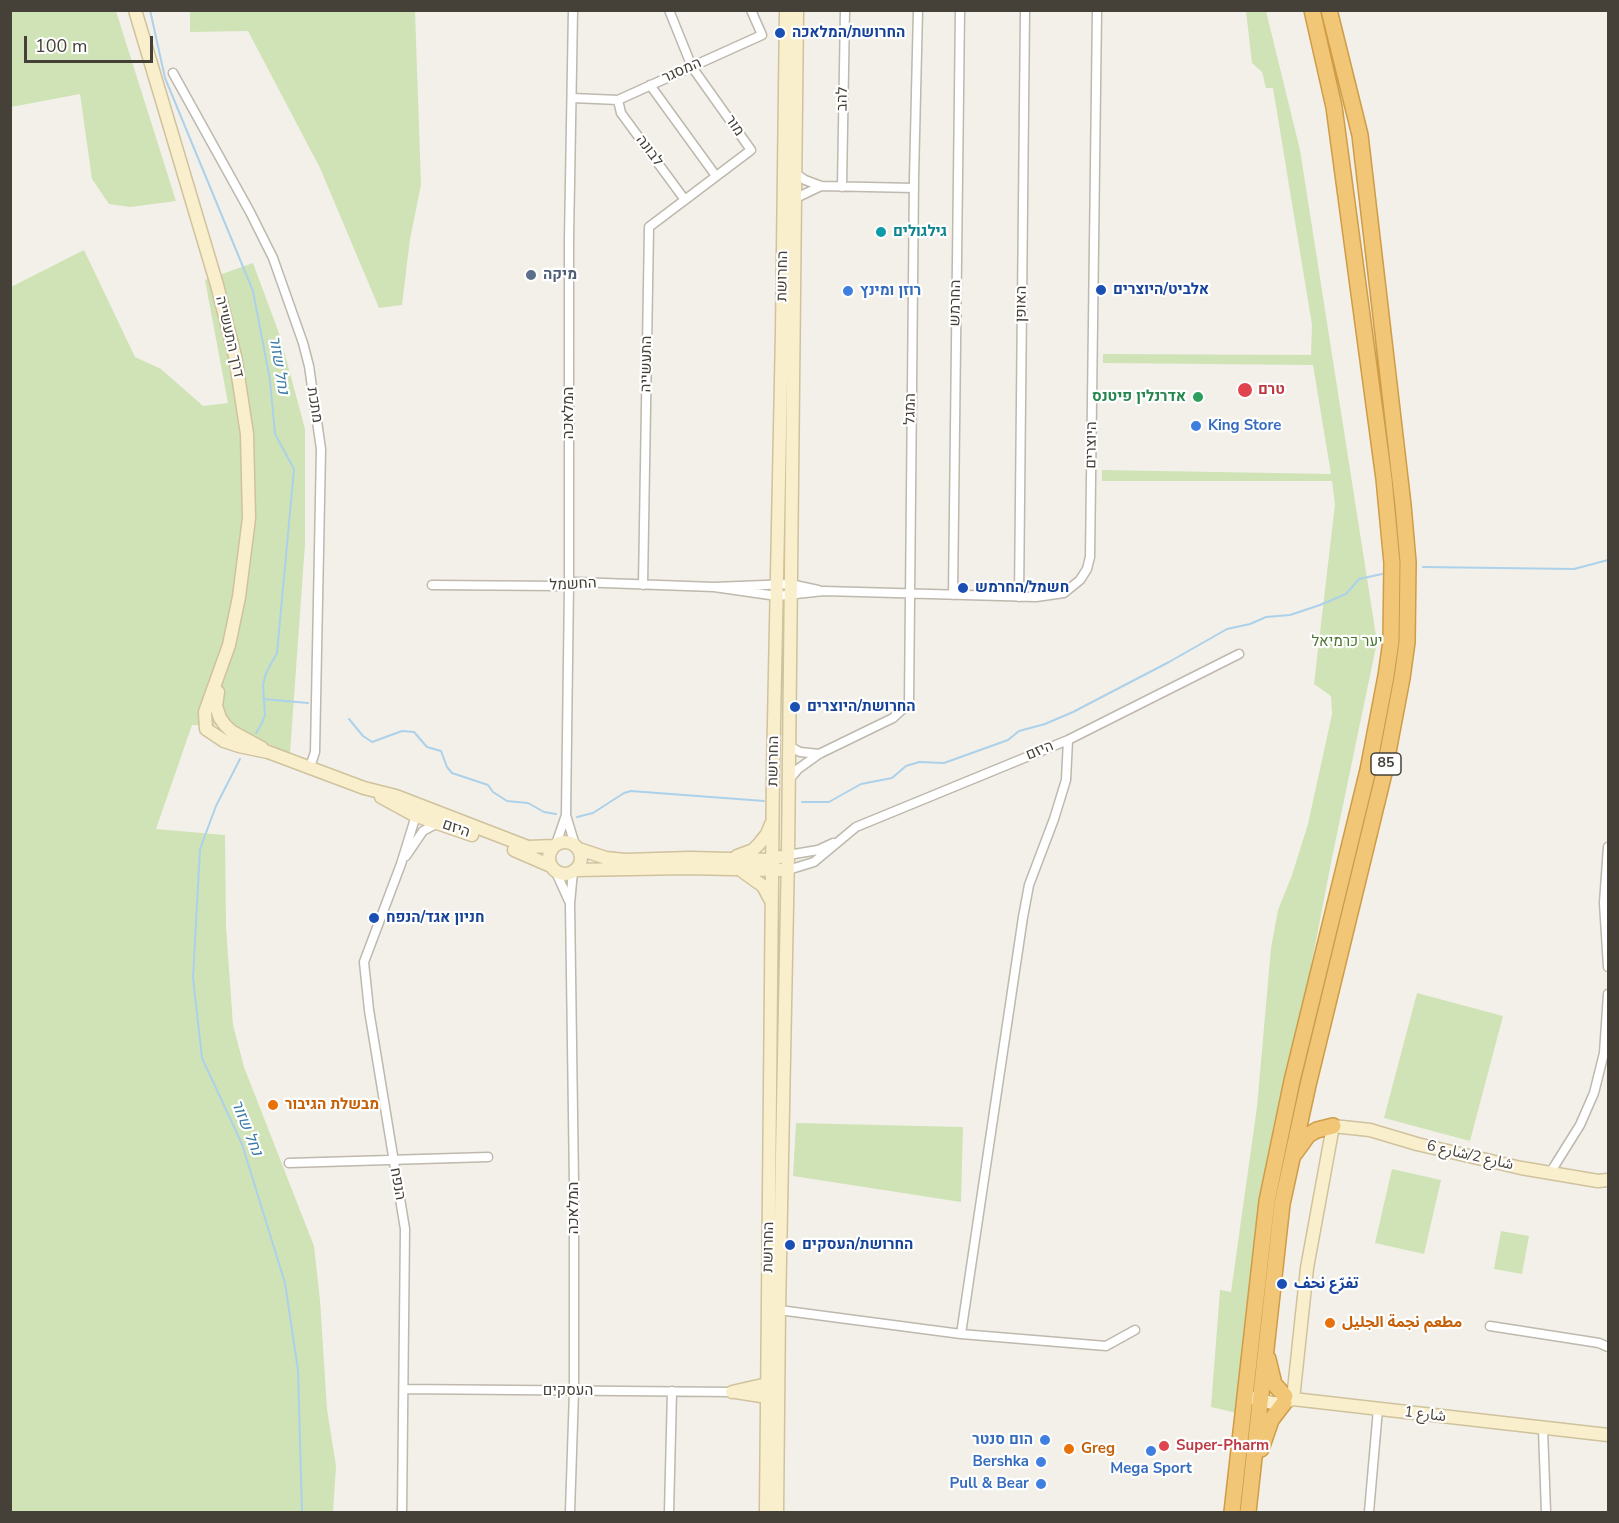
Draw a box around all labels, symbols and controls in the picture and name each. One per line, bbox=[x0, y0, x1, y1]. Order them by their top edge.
scale bar bbox=[27, 24, 156, 62]
place label: החרושת/המלאכה bbox=[792, 24, 905, 42]
marker: החרושת/המלאכה bbox=[773, 26, 787, 40]
text: 100 m bbox=[35, 34, 87, 58]
street label: המסגר bbox=[660, 54, 704, 88]
street label: להב bbox=[834, 87, 852, 111]
street label: מור bbox=[721, 112, 747, 140]
street label: לבונה bbox=[631, 132, 667, 170]
place label: גילגולים bbox=[893, 223, 947, 241]
marker: גילגולים bbox=[874, 225, 888, 239]
street label: החרושת bbox=[774, 250, 792, 302]
place label: מיקה bbox=[543, 266, 577, 284]
marker: מיקה bbox=[524, 268, 538, 282]
street label: החרמש bbox=[947, 279, 965, 327]
place label: אלביט/היוצרים bbox=[1113, 281, 1209, 299]
place label: רוזן ומינץ bbox=[860, 282, 921, 300]
marker: אלביט/היוצרים bbox=[1094, 283, 1108, 297]
marker: רוזן ומינץ bbox=[841, 284, 855, 298]
street label: האופן bbox=[1013, 286, 1031, 322]
street label: דרך התעשייה bbox=[211, 294, 247, 380]
water label: נחל שזור bbox=[264, 334, 292, 396]
street label: התעשייה bbox=[638, 336, 656, 392]
marker: טרם bbox=[1236, 381, 1254, 399]
place label: טרם bbox=[1258, 381, 1285, 399]
street label: מתכת bbox=[302, 386, 326, 424]
street label: המלאכה bbox=[560, 387, 578, 439]
place label: אדרנלין פיטנס bbox=[1092, 388, 1186, 406]
marker: אדרנלין פיטנס bbox=[1191, 390, 1205, 404]
street label: המגל bbox=[902, 393, 920, 425]
place label: King Store bbox=[1208, 417, 1281, 435]
marker: King Store bbox=[1189, 419, 1203, 433]
street label: היוצרים bbox=[1083, 421, 1101, 469]
street label: החשמל bbox=[549, 575, 597, 595]
place label: חשמל/החרמש bbox=[975, 579, 1069, 597]
marker: חשמל/החרמש bbox=[956, 581, 970, 595]
park label: יער כרמיאל bbox=[1311, 633, 1383, 651]
place label: החרושת/היוצרים bbox=[807, 698, 916, 716]
marker: החרושת/היוצרים bbox=[788, 700, 802, 714]
street label: החרושת bbox=[765, 735, 783, 787]
street label: היזם bbox=[1024, 737, 1056, 765]
road number: 85 bbox=[1371, 753, 1401, 775]
street label: היזם bbox=[440, 816, 472, 842]
place label: חניון אגד/הנפח bbox=[386, 909, 484, 927]
marker: חניון אגד/הנפח bbox=[367, 911, 381, 925]
place label: מבשלת הגיבור bbox=[285, 1096, 379, 1114]
water label: נחל שזור bbox=[226, 1097, 266, 1159]
marker: מבשלת הגיבור bbox=[266, 1098, 280, 1112]
street label: شارع 2/شارع 6 bbox=[1425, 1137, 1515, 1175]
street label: הנפח bbox=[385, 1166, 409, 1202]
street label: המלאכה bbox=[565, 1182, 583, 1234]
street label: החרושת bbox=[760, 1221, 778, 1273]
place label: החרושת/העסקים bbox=[802, 1236, 913, 1254]
marker: החרושת/העסקים bbox=[783, 1238, 797, 1252]
place label: تفرّع نحف bbox=[1294, 1275, 1359, 1293]
marker: تفرّع نحف bbox=[1275, 1277, 1289, 1291]
place label: مطعم نجمة الجليل bbox=[1342, 1314, 1462, 1332]
marker: مطعم نجمة الجليل bbox=[1323, 1316, 1337, 1330]
street label: העסקים bbox=[543, 1382, 593, 1400]
street label: شارع 1 bbox=[1403, 1404, 1447, 1426]
place label: הום סנטר bbox=[972, 1431, 1033, 1449]
marker: הום סנטר bbox=[1038, 1433, 1052, 1447]
place label: Super-Pharm bbox=[1176, 1437, 1269, 1455]
marker: Super-Pharm bbox=[1157, 1439, 1171, 1453]
place label: Greg bbox=[1081, 1440, 1115, 1458]
marker: Greg bbox=[1062, 1442, 1076, 1456]
marker: Mega Sport bbox=[1144, 1444, 1158, 1458]
place label: Bershka bbox=[972, 1453, 1029, 1471]
marker: Bershka bbox=[1034, 1455, 1048, 1469]
place label: Mega Sport bbox=[1110, 1460, 1192, 1478]
place label: Pull & Bear bbox=[950, 1475, 1029, 1493]
marker: Pull & Bear bbox=[1034, 1477, 1048, 1491]

